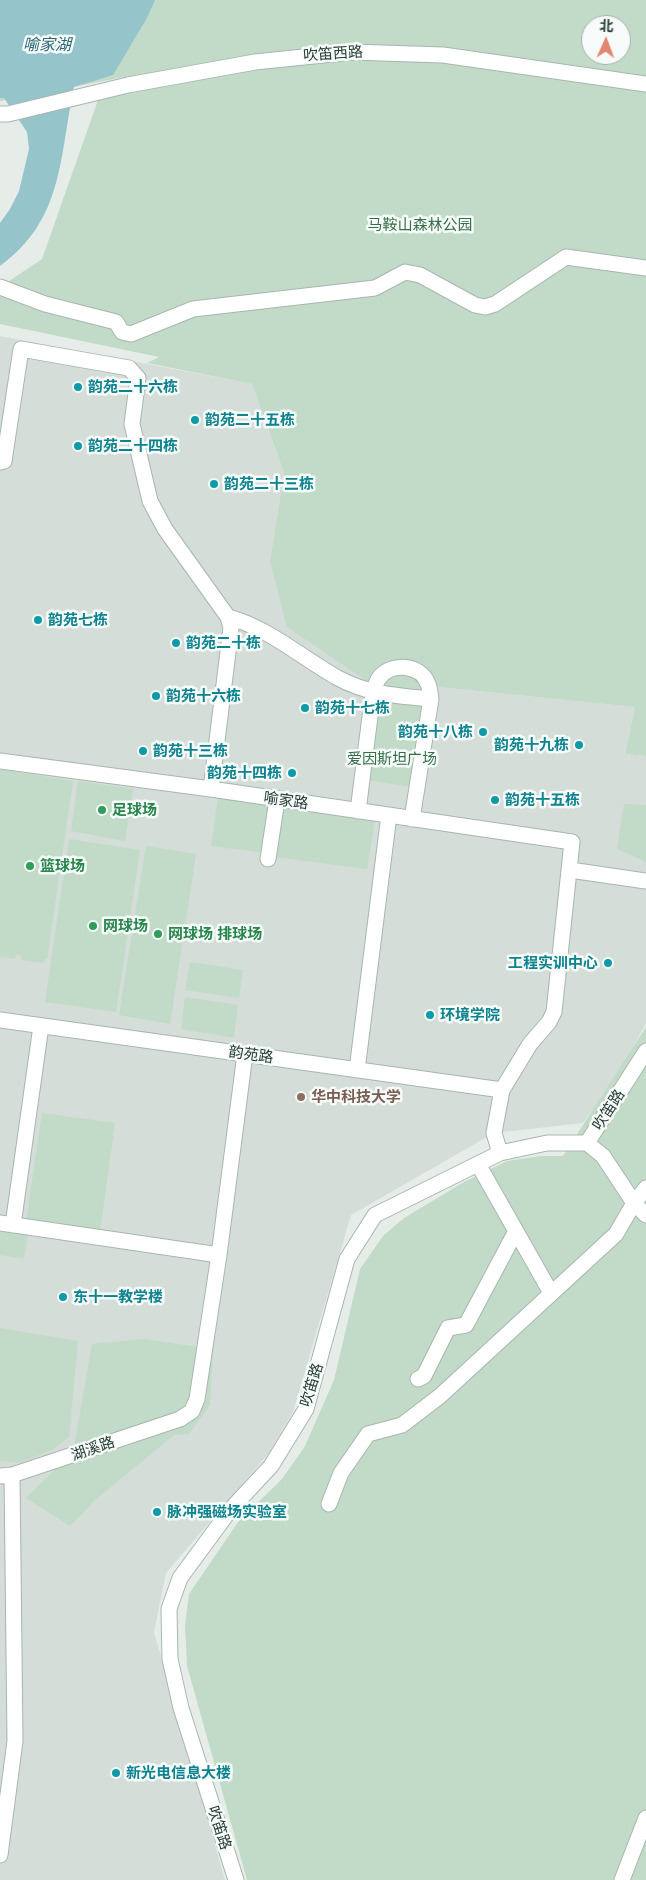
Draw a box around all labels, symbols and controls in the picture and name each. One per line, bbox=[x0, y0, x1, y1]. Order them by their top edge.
north arrow bbox=[581, 15, 631, 65]
text: 北 bbox=[599, 17, 614, 35]
water label: 喻家湖 bbox=[23, 35, 71, 55]
street label: 吹笛西路 bbox=[302, 43, 364, 65]
park label: 马鞍山森林公园 bbox=[368, 216, 472, 234]
place label: 韵苑二十六栋 bbox=[88, 378, 178, 396]
marker: 韵苑二十六栋 bbox=[72, 381, 84, 393]
place label: 韵苑二十五栋 bbox=[205, 411, 295, 429]
marker: 韵苑二十五栋 bbox=[189, 414, 201, 426]
place label: 韵苑二十四栋 bbox=[88, 437, 178, 455]
marker: 韵苑二十四栋 bbox=[72, 440, 84, 452]
place label: 韵苑二十三栋 bbox=[224, 475, 314, 493]
marker: 韵苑二十三栋 bbox=[208, 478, 220, 490]
place label: 韵苑七栋 bbox=[48, 611, 108, 629]
marker: 韵苑七栋 bbox=[32, 614, 44, 626]
place label: 韵苑二十栋 bbox=[186, 634, 261, 652]
marker: 韵苑二十栋 bbox=[170, 637, 182, 649]
place label: 韵苑十六栋 bbox=[166, 687, 241, 705]
marker: 韵苑十六栋 bbox=[150, 690, 162, 702]
place label: 韵苑十七栋 bbox=[315, 699, 390, 717]
marker: 韵苑十七栋 bbox=[299, 702, 311, 714]
place label: 韵苑十八栋 bbox=[398, 723, 473, 741]
marker: 韵苑十八栋 bbox=[477, 726, 489, 738]
place label: 韵苑十九栋 bbox=[494, 736, 569, 754]
marker: 韵苑十九栋 bbox=[573, 739, 585, 751]
place label: 韵苑十三栋 bbox=[153, 742, 228, 760]
marker: 韵苑十三栋 bbox=[137, 745, 149, 757]
park label: 爱因斯坦广场 bbox=[347, 750, 437, 768]
place label: 韵苑十四栋 bbox=[207, 764, 282, 782]
marker: 韵苑十四栋 bbox=[286, 767, 298, 779]
street label: 喻家路 bbox=[262, 789, 310, 813]
place label: 韵苑十五栋 bbox=[505, 791, 580, 809]
marker: 韵苑十五栋 bbox=[489, 794, 501, 806]
place label: 足球场 bbox=[112, 801, 157, 819]
marker: 足球场 bbox=[96, 804, 108, 816]
place label: 篮球场 bbox=[40, 857, 85, 875]
marker: 篮球场 bbox=[24, 860, 36, 872]
place label: 网球场 bbox=[103, 917, 148, 935]
marker: 网球场 bbox=[87, 920, 99, 932]
place label: 网球场 排球场 bbox=[168, 925, 262, 943]
marker: 网球场 排球场 bbox=[152, 928, 164, 940]
place label: 工程实训中心 bbox=[508, 954, 598, 972]
marker: 工程实训中心 bbox=[602, 957, 614, 969]
place label: 环境学院 bbox=[440, 1006, 500, 1024]
marker: 环境学院 bbox=[424, 1009, 436, 1021]
street label: 韵苑路 bbox=[227, 1043, 275, 1067]
street label: 吹笛路 bbox=[589, 1086, 629, 1134]
place label: 华中科技大学 bbox=[311, 1088, 401, 1106]
marker: 华中科技大学 bbox=[295, 1091, 307, 1103]
place label: 东十一教学楼 bbox=[73, 1288, 163, 1306]
marker: 东十一教学楼 bbox=[57, 1291, 69, 1303]
street label: 吹笛路 bbox=[297, 1361, 327, 1409]
street label: 湖溪路 bbox=[69, 1433, 117, 1465]
place label: 脉冲强磁场实验室 bbox=[167, 1503, 287, 1521]
marker: 脉冲强磁场实验室 bbox=[151, 1506, 163, 1518]
place label: 新光电信息大楼 bbox=[126, 1764, 231, 1782]
marker: 新光电信息大楼 bbox=[110, 1767, 122, 1779]
street label: 吹笛路 bbox=[203, 1804, 235, 1852]

